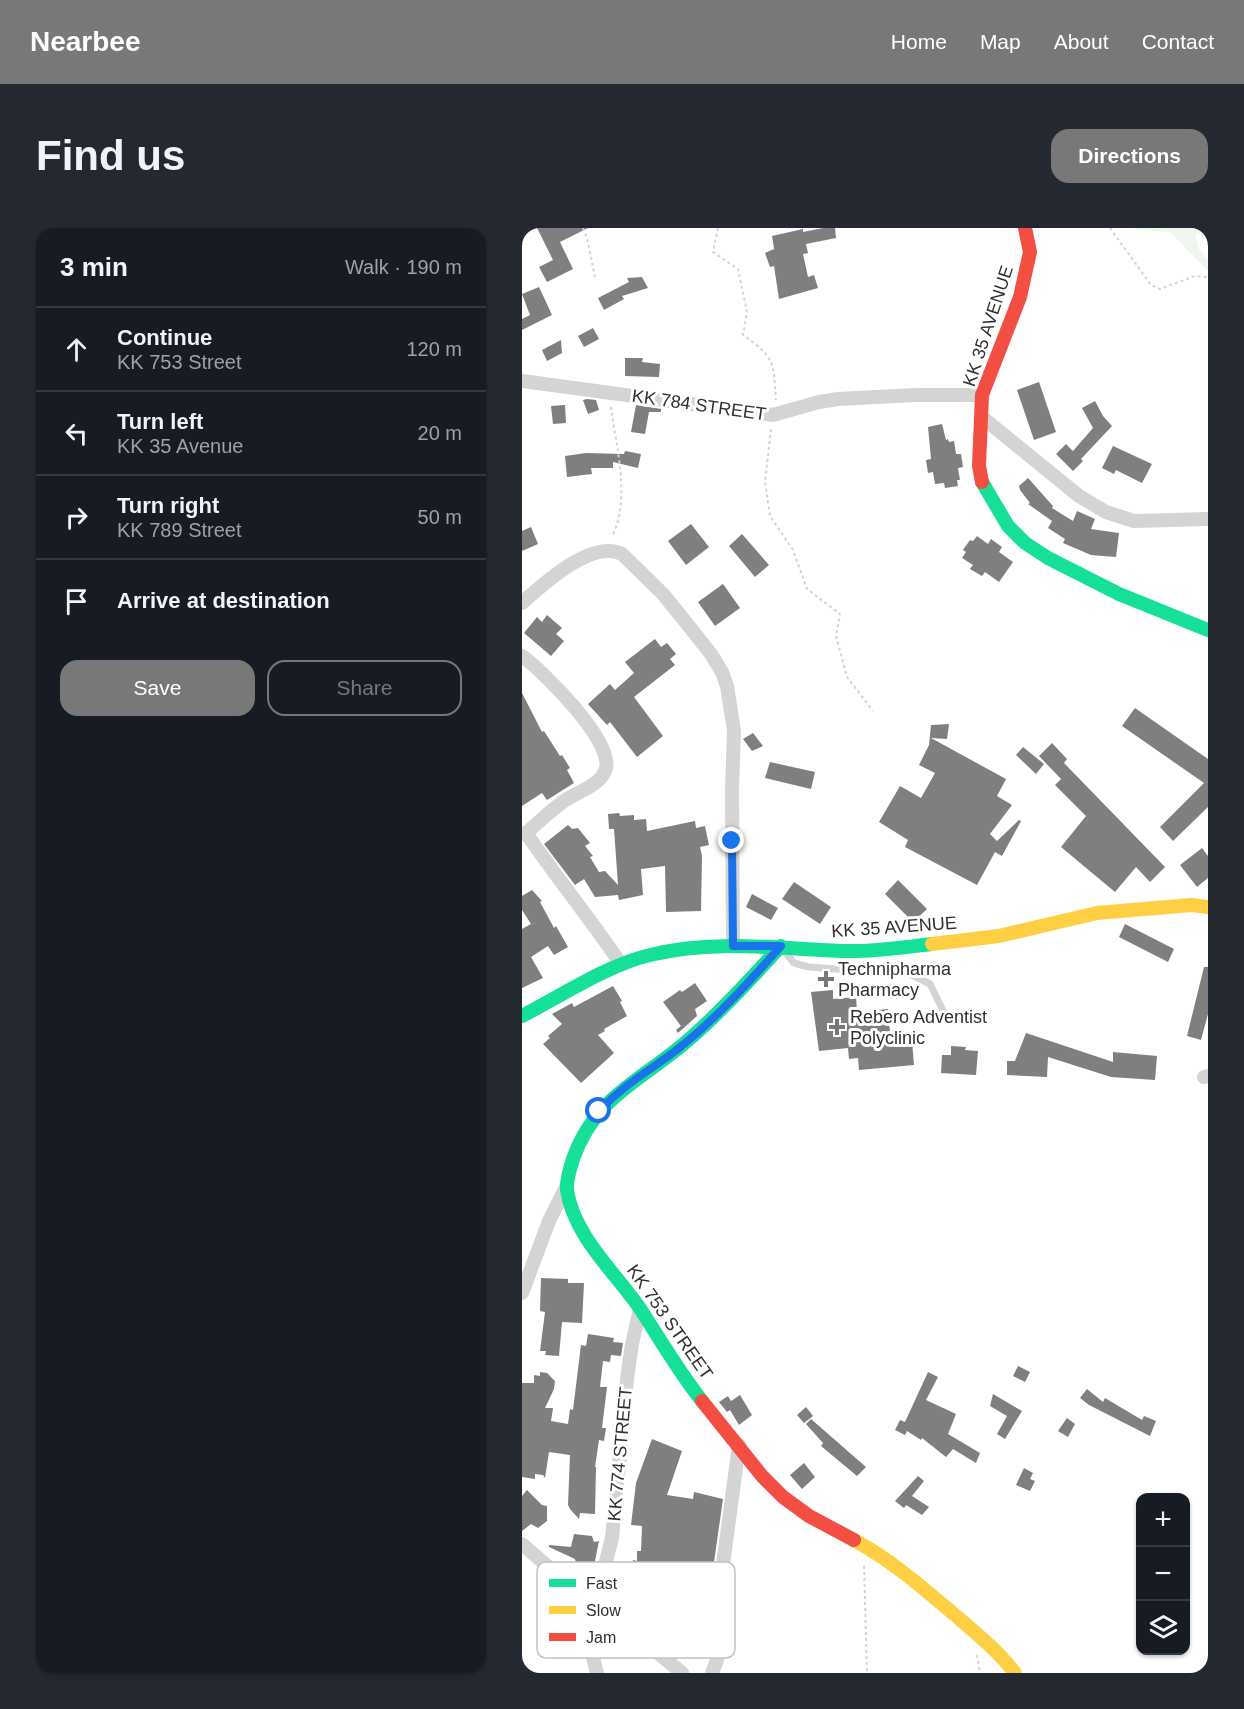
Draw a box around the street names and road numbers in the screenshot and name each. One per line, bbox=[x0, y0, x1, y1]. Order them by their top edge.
street label: KK 35 AVENUE bbox=[959, 263, 1017, 389]
street label: KK 784 STREET bbox=[631, 386, 767, 424]
street label: KK 35 AVENUE bbox=[831, 913, 957, 941]
street label: KK 753 STREET bbox=[623, 1261, 717, 1383]
street label: KK 774 STREET bbox=[604, 1386, 636, 1522]

